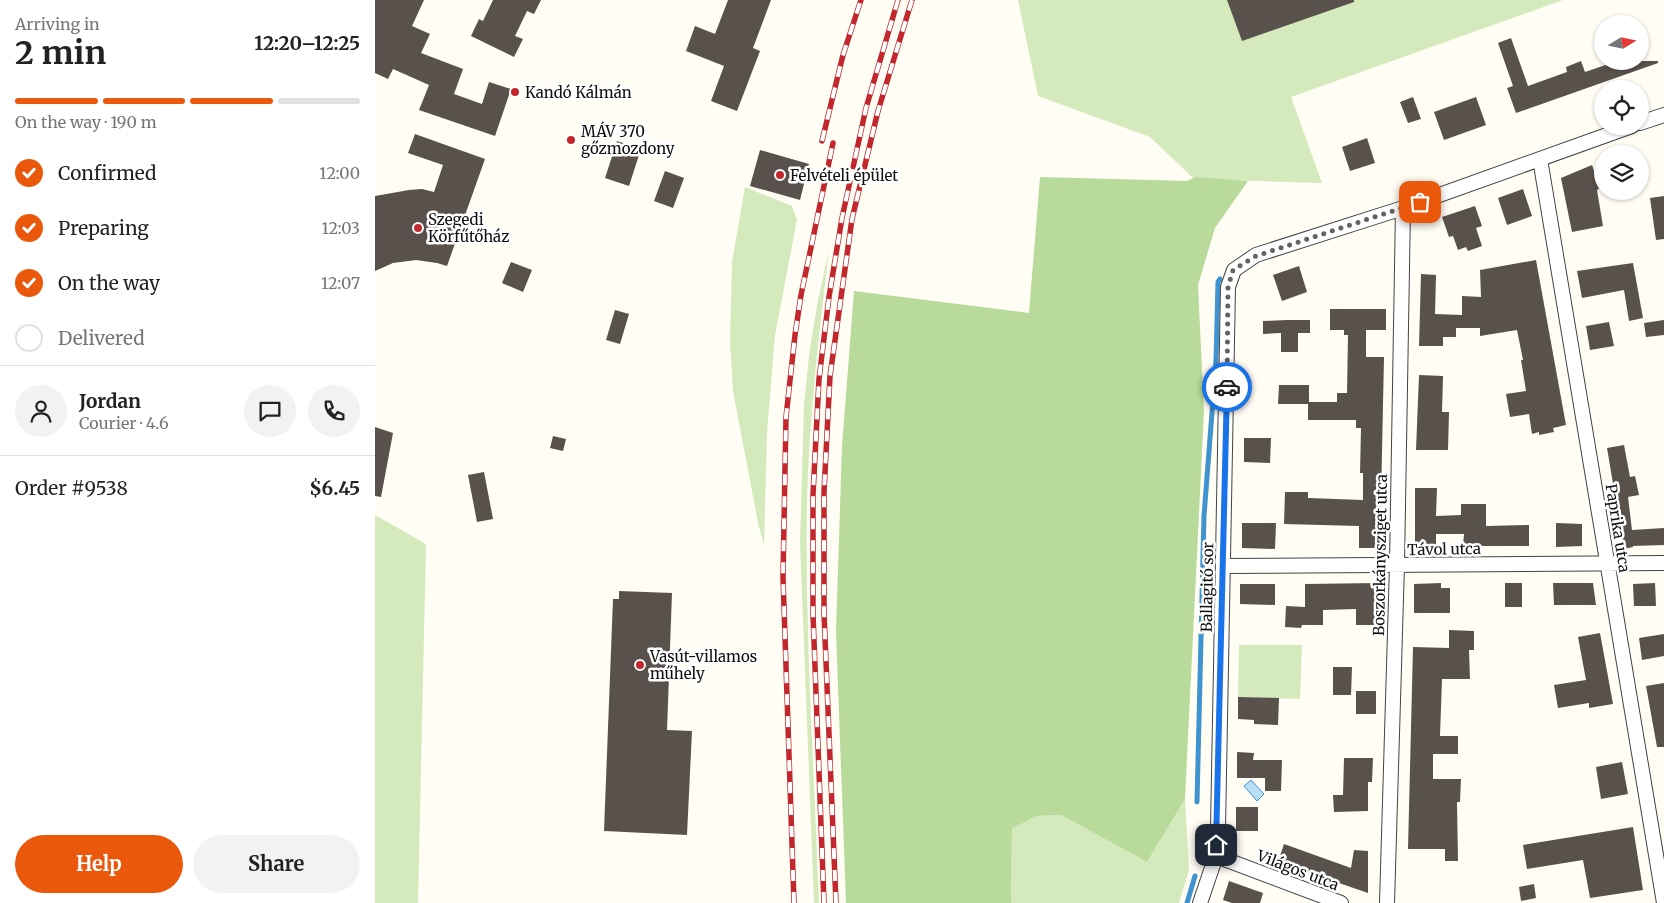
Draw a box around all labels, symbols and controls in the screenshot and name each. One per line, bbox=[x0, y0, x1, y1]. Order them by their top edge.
text: Arriving in bbox=[15, 14, 100, 34]
north arrow bbox=[1594, 15, 1649, 70]
map controls bbox=[1594, 15, 1649, 200]
text: 12:20–12:25 bbox=[254, 31, 360, 55]
text: 2 min bbox=[15, 33, 106, 73]
button: locate bbox=[1594, 80, 1649, 135]
place label: Kandó Kálmán bbox=[525, 83, 632, 102]
marker: Kandó Kálmán bbox=[509, 86, 521, 98]
text: On the way · 190 m bbox=[15, 112, 157, 132]
place label: MÁV 370 gőzmozdony bbox=[581, 121, 675, 158]
marker: MÁV 370 gőzmozdony bbox=[565, 134, 577, 146]
button: layers bbox=[1594, 145, 1649, 200]
icon: check bbox=[15, 159, 43, 187]
text: Confirmed bbox=[58, 161, 156, 185]
text: 12:00 bbox=[319, 163, 360, 183]
place label: Felvételi épület bbox=[790, 166, 898, 185]
marker: Felvételi épület bbox=[774, 169, 786, 181]
pin bbox=[1399, 181, 1441, 223]
icon: bag bbox=[1406, 188, 1434, 216]
place label: Szegedi Körfűtőház bbox=[428, 210, 509, 246]
icon: check bbox=[15, 214, 43, 242]
text: Preparing bbox=[58, 216, 149, 240]
text: 12:03 bbox=[321, 218, 360, 238]
marker: Szegedi Körfűtőház bbox=[412, 222, 424, 234]
icon: check bbox=[15, 269, 43, 297]
text: On the way bbox=[58, 271, 160, 295]
text: 12:07 bbox=[321, 273, 360, 293]
text: Delivered bbox=[58, 326, 145, 350]
courier bbox=[1202, 362, 1252, 412]
icon: car bbox=[1213, 373, 1241, 401]
button: person bbox=[15, 385, 67, 437]
button: chat bbox=[244, 385, 296, 437]
button: phone bbox=[308, 385, 360, 437]
text: Jordan bbox=[79, 389, 141, 413]
text: Courier · 4.6 bbox=[79, 413, 169, 433]
street label: Boszorkánysziget utca bbox=[1369, 474, 1391, 636]
text: Order #9538 bbox=[15, 476, 128, 500]
text: $6.45 bbox=[309, 476, 360, 500]
street label: Paprika utca bbox=[1602, 482, 1634, 574]
street label: Távol utca bbox=[1407, 539, 1481, 559]
street label: Ballagitó sor bbox=[1197, 541, 1217, 632]
place label: Vasút-villamos műhely bbox=[649, 647, 757, 683]
marker: Vasút-villamos műhely bbox=[634, 659, 646, 671]
pin bbox=[1195, 824, 1237, 866]
icon: home bbox=[1202, 831, 1230, 859]
button: Help bbox=[15, 835, 183, 893]
button: Share bbox=[193, 835, 360, 893]
street label: Világos utca bbox=[1253, 845, 1342, 894]

